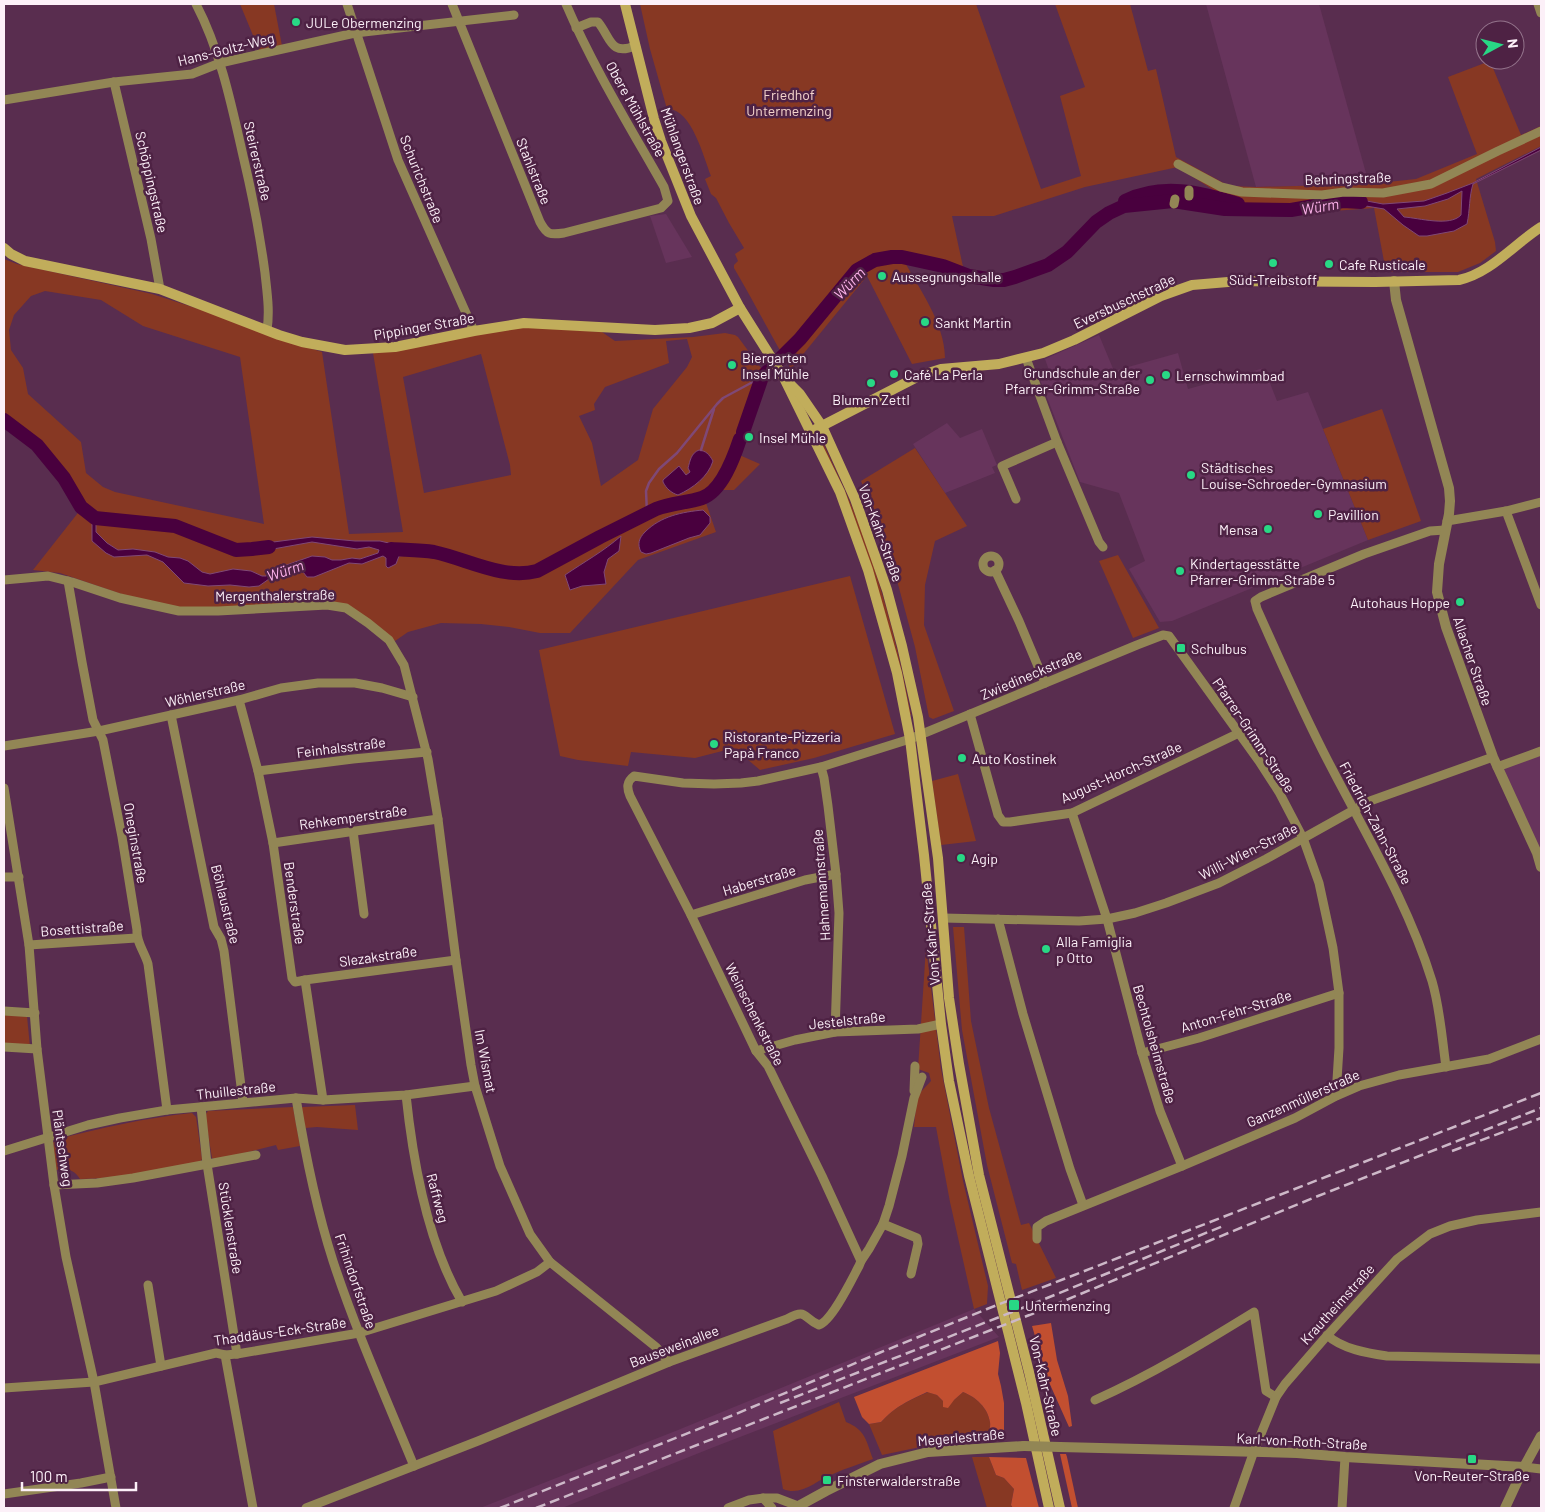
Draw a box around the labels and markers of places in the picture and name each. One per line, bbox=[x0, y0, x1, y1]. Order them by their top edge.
place label: JULe Obermenzing bbox=[306, 14, 422, 31]
marker: JULe Obermenzing bbox=[290, 16, 302, 28]
place label: Cafe Rusticale bbox=[1339, 256, 1426, 273]
marker: Süd-Treibstoff bbox=[1267, 257, 1279, 269]
marker: Cafe Rusticale bbox=[1323, 258, 1335, 270]
place label: Aussegnungshalle bbox=[892, 268, 1002, 285]
marker: Aussegnungshalle bbox=[876, 270, 888, 282]
place label: Süd-Treibstoff bbox=[1229, 271, 1317, 288]
place label: Sankt Martin bbox=[935, 314, 1011, 331]
marker: Sankt Martin bbox=[919, 316, 931, 328]
place label: Biergarten Insel Mühle bbox=[742, 349, 809, 382]
marker: Biergarten Insel Mühle bbox=[726, 359, 738, 371]
place label: Grundschule an der Pfarrer-Grimm-Straße bbox=[1005, 364, 1140, 397]
place label: Café La Perla bbox=[904, 366, 983, 383]
place label: Lernschwimmbad bbox=[1176, 367, 1285, 384]
marker: Café La Perla bbox=[888, 368, 900, 380]
marker: Lernschwimmbad bbox=[1160, 369, 1172, 381]
marker: Grundschule an der Pfarrer-Grimm-Straße bbox=[1144, 374, 1156, 386]
marker: Blumen Zettl bbox=[865, 377, 877, 389]
place label: Blumen Zettl bbox=[832, 391, 910, 408]
place label: Insel Mühle bbox=[759, 429, 826, 446]
marker: Insel Mühle bbox=[743, 431, 755, 443]
place label: Städtisches Louise-Schroeder-Gymnasium bbox=[1201, 459, 1387, 492]
marker: Städtisches Louise-Schroeder-Gymnasium bbox=[1185, 469, 1197, 481]
place label: Pavillion bbox=[1328, 506, 1379, 523]
marker: Pavillion bbox=[1312, 508, 1324, 520]
place label: Mensa bbox=[1219, 521, 1258, 538]
marker: Mensa bbox=[1262, 523, 1274, 535]
place label: Kindertagesstätte Pfarrer-Grimm-Straße 5 bbox=[1190, 555, 1335, 588]
marker: Kindertagesstätte Pfarrer-Grimm-Straße 5 bbox=[1174, 565, 1186, 577]
place label: Autohaus Hoppe bbox=[1350, 594, 1450, 611]
marker: Autohaus Hoppe bbox=[1454, 596, 1466, 608]
place label: Schulbus bbox=[1191, 640, 1247, 657]
marker: Schulbus bbox=[1175, 642, 1187, 654]
place label: Ristorante-Pizzeria Papà Franco bbox=[724, 728, 841, 761]
marker: Ristorante-Pizzeria Papà Franco bbox=[708, 738, 720, 750]
place label: Auto Kostinek bbox=[972, 750, 1057, 767]
marker: Auto Kostinek bbox=[956, 752, 968, 764]
place label: Agip bbox=[971, 850, 998, 867]
marker: Agip bbox=[955, 852, 967, 864]
place label: Alla Famiglia p Otto bbox=[1056, 933, 1132, 966]
marker: Alla Famiglia p Otto bbox=[1040, 943, 1052, 955]
place label: Untermenzing bbox=[1025, 1297, 1110, 1314]
marker: Untermenzing bbox=[1007, 1298, 1021, 1312]
marker: Von-Reuter-Straße bbox=[1466, 1453, 1478, 1465]
place label: Von-Reuter-Straße bbox=[1414, 1467, 1530, 1484]
place label: Finsterwalderstraße bbox=[837, 1472, 960, 1489]
marker: Finsterwalderstraße bbox=[821, 1474, 833, 1486]

